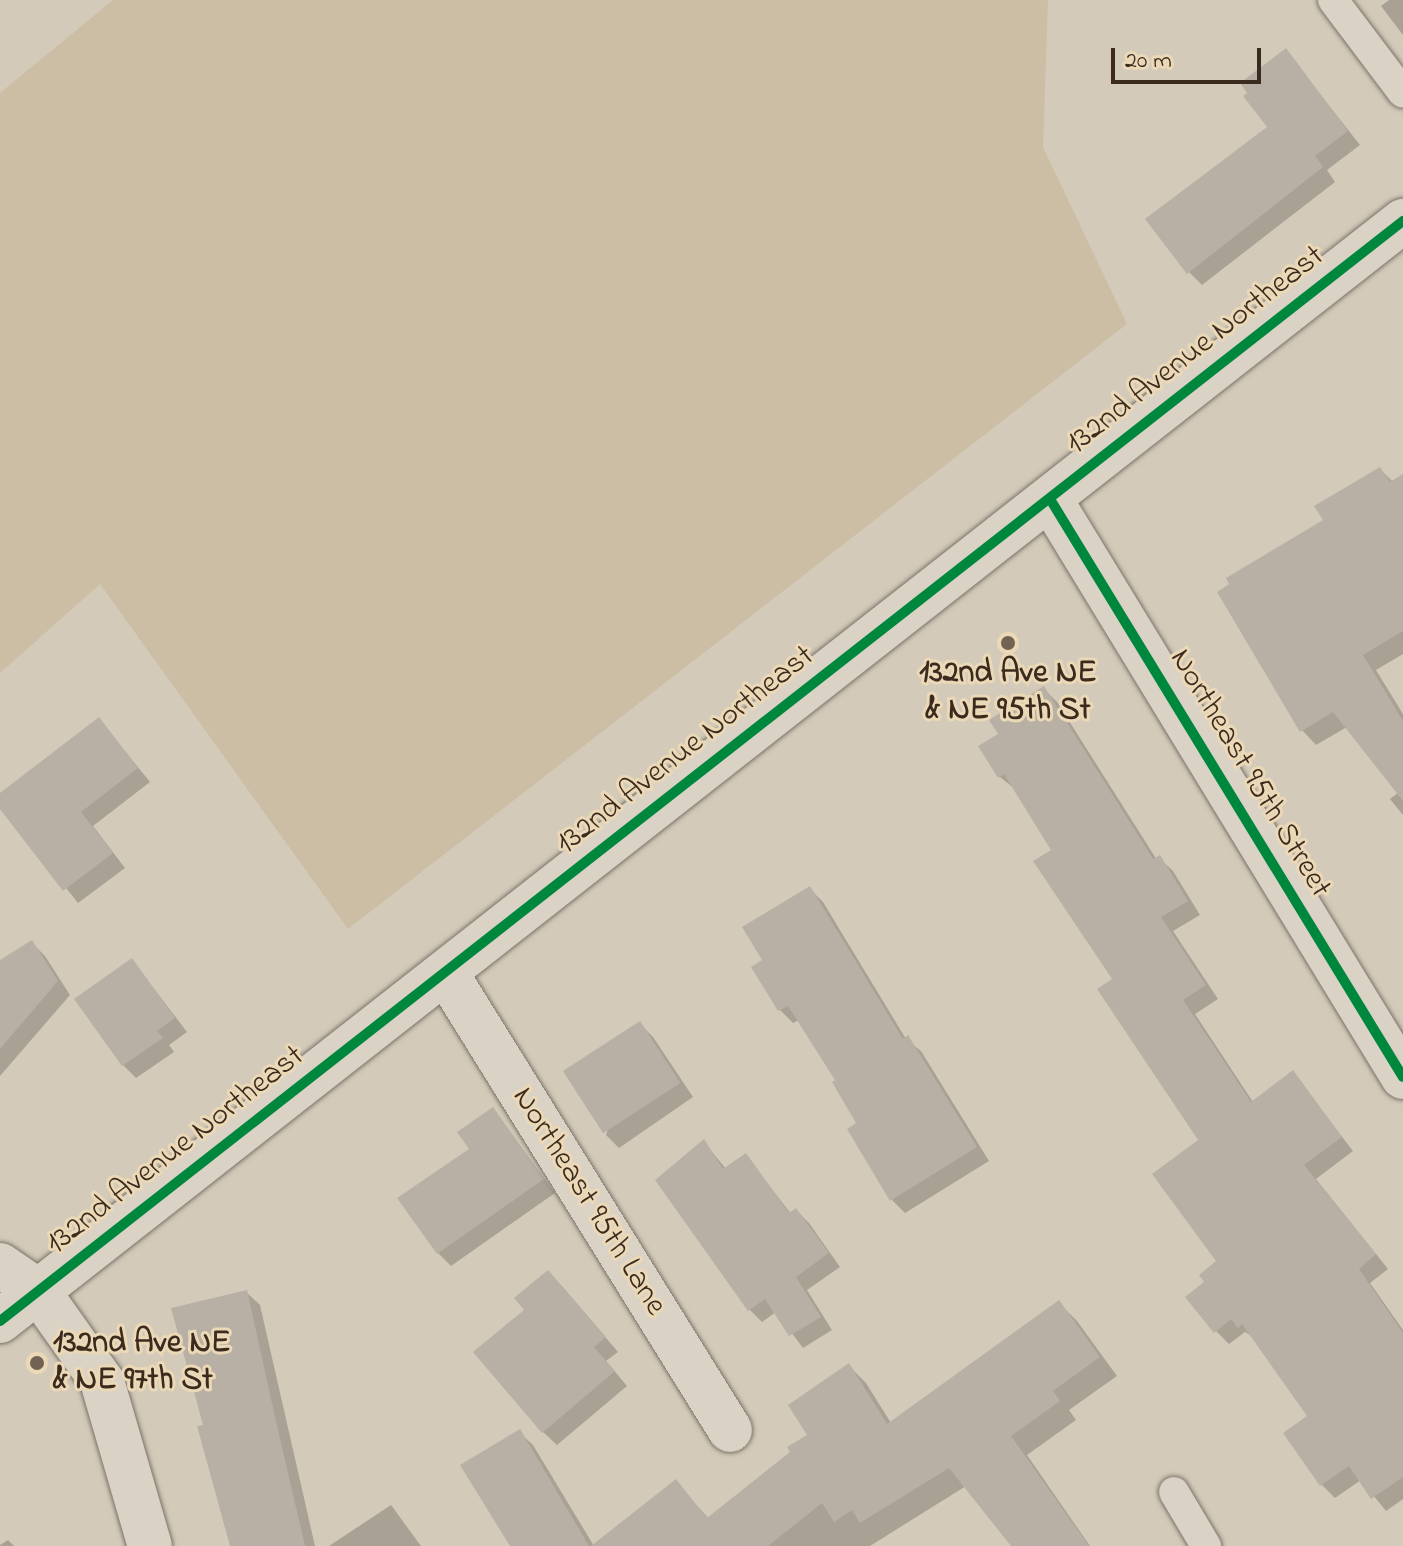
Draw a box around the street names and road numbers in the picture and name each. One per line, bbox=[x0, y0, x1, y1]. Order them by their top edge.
street label: 132nd Avenue Northeast bbox=[1059, 238, 1333, 464]
street label: 132nd Avenue Northeast bbox=[549, 638, 823, 864]
street label: Northeast 95th Street bbox=[1160, 643, 1338, 905]
street label: 132nd Avenue Northeast bbox=[39, 1038, 313, 1264]
street label: Northeast 95th Lane bbox=[502, 1081, 674, 1323]

